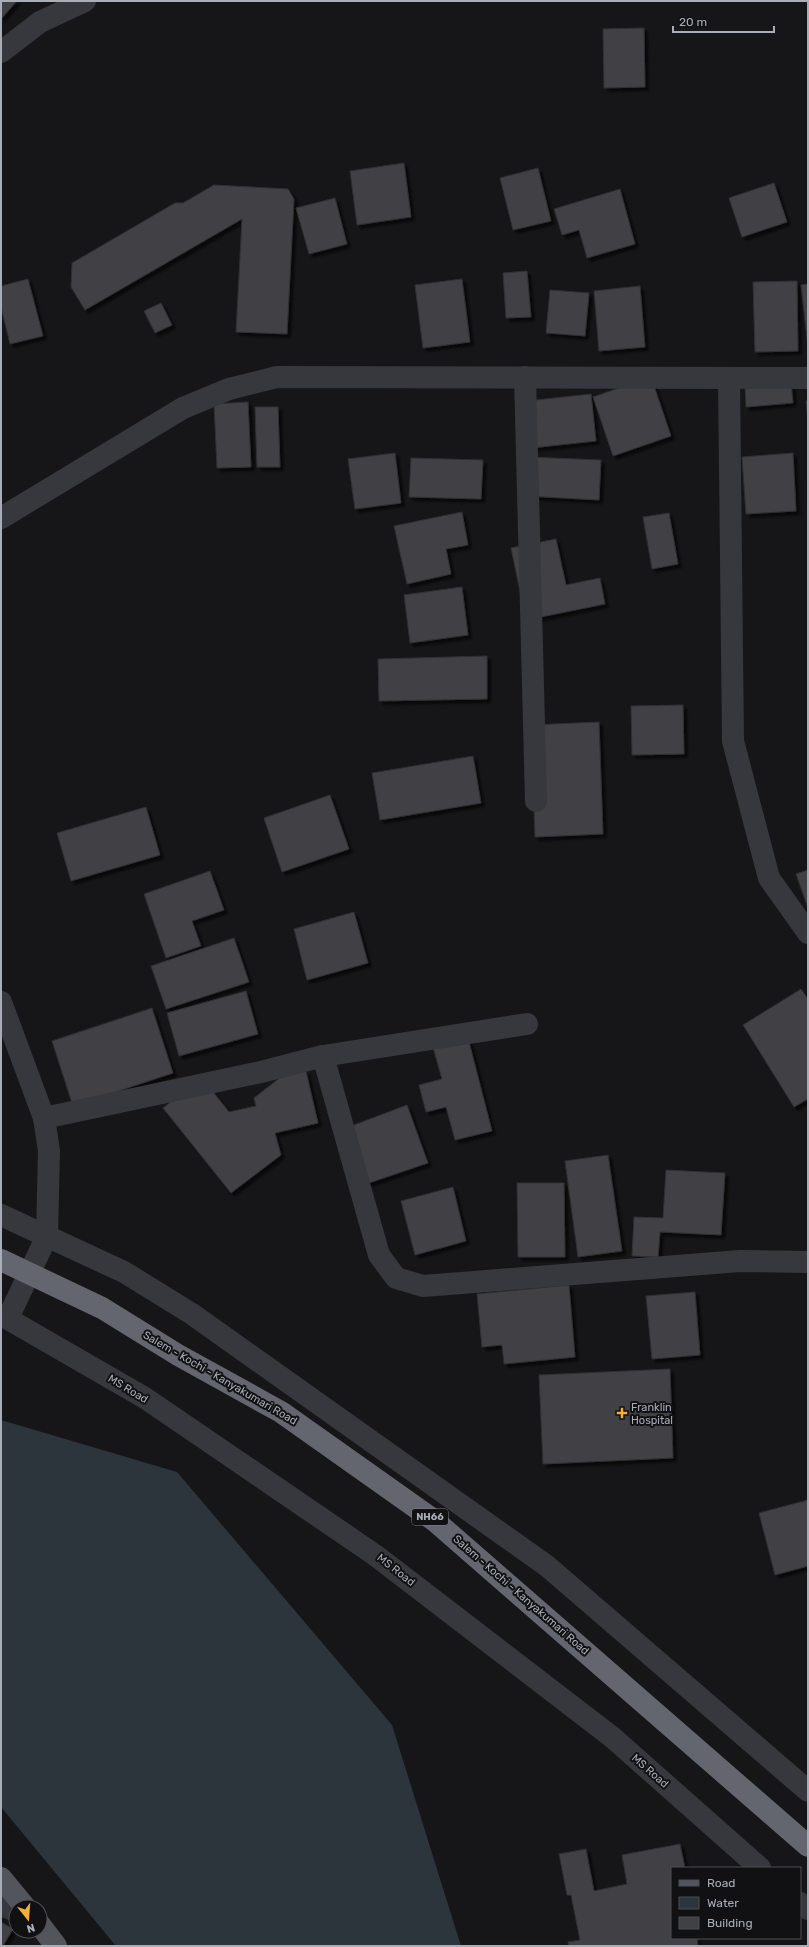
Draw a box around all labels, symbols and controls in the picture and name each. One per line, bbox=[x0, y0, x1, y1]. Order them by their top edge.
scale bar bbox=[673, 8, 774, 34]
text: 20 m bbox=[679, 15, 707, 29]
street label: Salem - Kochi - Kanyakumari Road bbox=[141, 1328, 299, 1428]
street label: MS Road bbox=[106, 1372, 150, 1406]
place label: Franklin Hospital bbox=[631, 1401, 673, 1427]
marker: Franklin Hospital bbox=[616, 1407, 628, 1419]
road number: NH66 bbox=[412, 1509, 448, 1525]
street label: Salem - Kochi - Kanyakumari Road bbox=[450, 1532, 592, 1658]
street label: MS Road bbox=[375, 1551, 417, 1589]
street label: MS Road bbox=[629, 1752, 671, 1790]
legend bbox=[671, 1867, 801, 1939]
text: Road bbox=[707, 1876, 735, 1890]
text: Water bbox=[707, 1896, 739, 1910]
north arrow bbox=[8, 1899, 48, 1939]
text: Building bbox=[707, 1916, 753, 1930]
text: N bbox=[25, 1921, 36, 1935]

